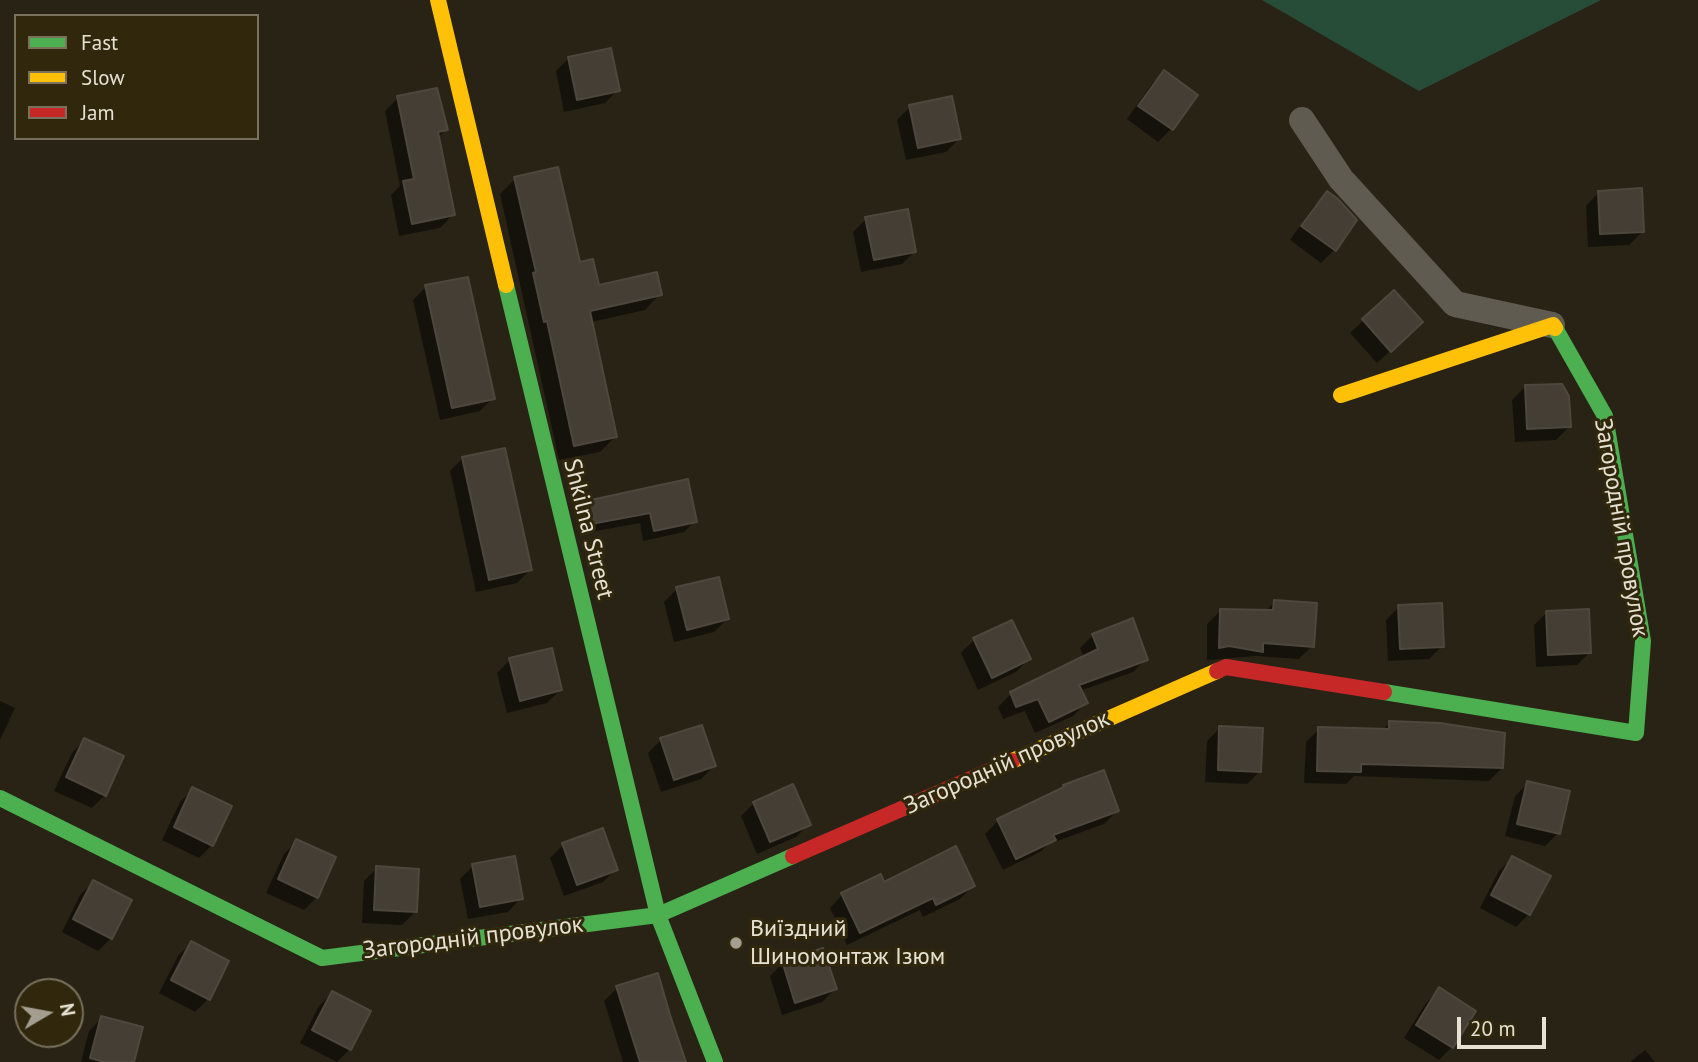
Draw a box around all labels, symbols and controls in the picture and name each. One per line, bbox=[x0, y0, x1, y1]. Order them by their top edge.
legend bbox=[14, 14, 259, 140]
text: Fast bbox=[81, 29, 118, 56]
text: Slow bbox=[81, 64, 125, 91]
text: Jam bbox=[81, 99, 115, 126]
street label: Загородній провулок bbox=[1588, 416, 1654, 640]
street label: Shkilna Street bbox=[557, 456, 619, 602]
street label: Загородній провулок bbox=[900, 705, 1114, 821]
street label: Загородній провулок bbox=[361, 910, 585, 966]
place label: Виїздний Шиномонтаж Ізюм bbox=[750, 915, 945, 971]
marker: Виїздний Шиномонтаж Ізюм bbox=[728, 935, 744, 951]
north arrow bbox=[14, 978, 84, 1048]
text: N bbox=[55, 1001, 81, 1018]
scale bar bbox=[1460, 1002, 1549, 1046]
text: 20 m bbox=[1470, 1015, 1516, 1042]

